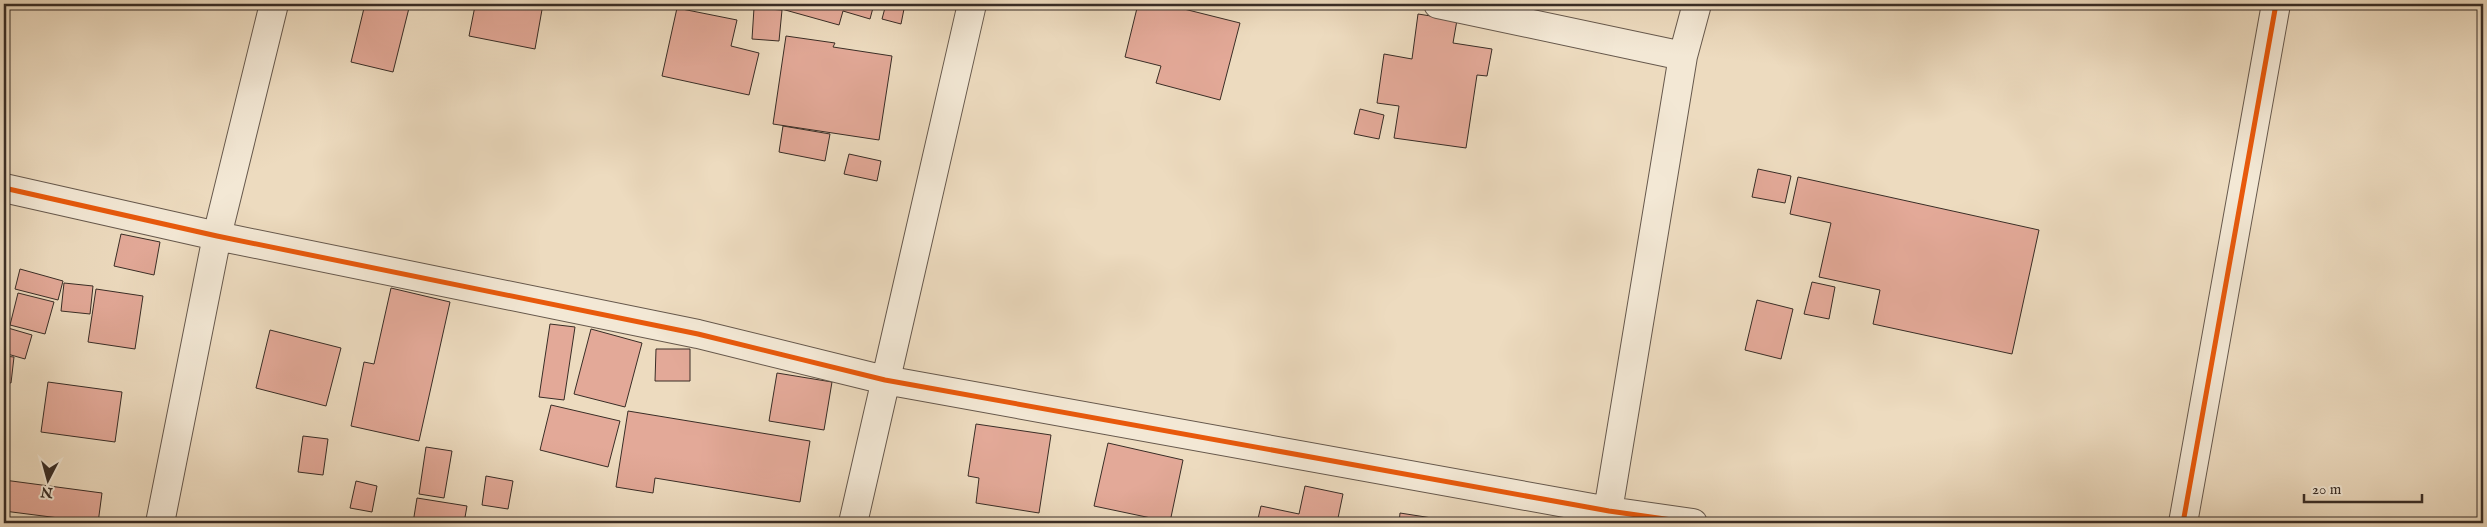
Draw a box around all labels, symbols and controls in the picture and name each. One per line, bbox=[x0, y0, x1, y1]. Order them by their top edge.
north arrow bbox=[22, 454, 72, 504]
scale bar bbox=[2304, 472, 2422, 504]
text: 20 m bbox=[2312, 480, 2342, 499]
text: N bbox=[40, 482, 55, 502]

